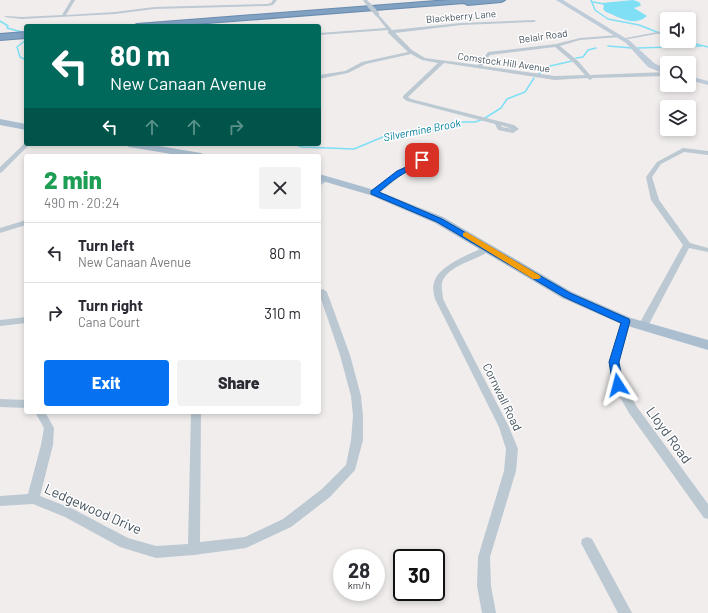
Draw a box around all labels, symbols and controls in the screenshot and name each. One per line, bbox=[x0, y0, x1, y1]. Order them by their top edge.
street label: Blackberry Lane bbox=[425, 7, 497, 25]
map controls bbox=[660, 12, 696, 136]
button: sound bbox=[660, 12, 696, 48]
street label: Belair Road bbox=[518, 27, 568, 45]
text: 80 m bbox=[110, 38, 170, 72]
icon: left bbox=[44, 40, 96, 92]
street label: Comstock Hill Avenue bbox=[457, 50, 551, 74]
button: search bbox=[660, 56, 696, 92]
text: New Canaan Avenue bbox=[110, 72, 267, 94]
button: layers bbox=[660, 100, 696, 136]
icon: left bbox=[99, 116, 121, 138]
icon: ahead bbox=[141, 116, 163, 138]
icon: ahead bbox=[183, 116, 205, 138]
icon: right bbox=[225, 116, 247, 138]
water label: Silvermine Brook bbox=[382, 116, 462, 143]
pin bbox=[405, 143, 439, 177]
icon: arrive bbox=[411, 149, 433, 171]
text: 2 min bbox=[44, 165, 102, 194]
button: close bbox=[259, 167, 301, 209]
text: 490 m · 20:24 bbox=[44, 195, 119, 211]
text: Turn left bbox=[78, 236, 134, 254]
icon: left bbox=[44, 242, 66, 264]
text: 80 m bbox=[269, 244, 301, 262]
text: New Canaan Avenue bbox=[78, 254, 191, 270]
text: Turn right bbox=[78, 296, 143, 314]
icon: right bbox=[44, 302, 66, 324]
text: 310 m bbox=[264, 304, 301, 322]
text: Cana Court bbox=[78, 314, 140, 330]
button: Exit bbox=[44, 360, 169, 406]
button: Share bbox=[177, 360, 301, 406]
street label: Cornwall Road bbox=[480, 360, 525, 433]
position arrow bbox=[597, 364, 639, 406]
street label: Lloyd Road bbox=[643, 403, 696, 466]
street label: Ledgewood Drive bbox=[42, 480, 144, 538]
speed limit sign: 30 bbox=[393, 549, 445, 601]
text: 28 bbox=[348, 558, 370, 582]
text: km/h bbox=[348, 579, 370, 591]

